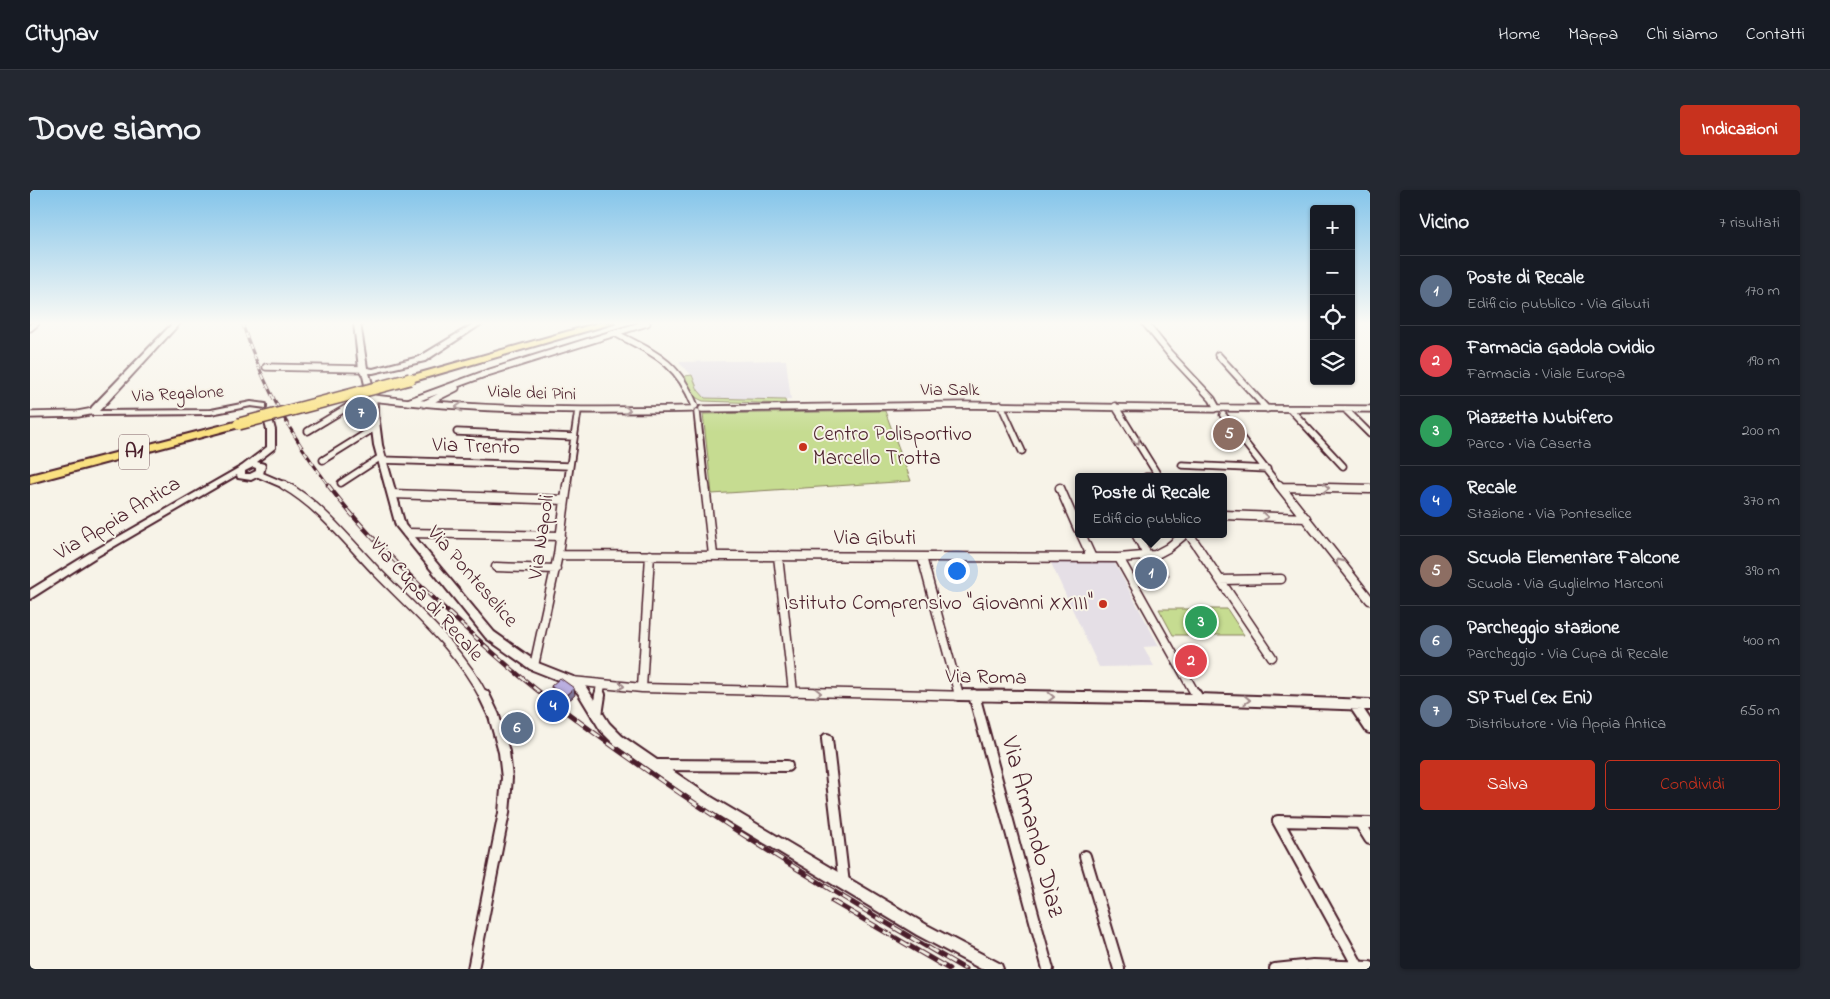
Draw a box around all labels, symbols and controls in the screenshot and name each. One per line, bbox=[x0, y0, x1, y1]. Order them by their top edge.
text: Citynav bbox=[25, 17, 98, 52]
text: Home bbox=[1498, 22, 1540, 48]
text: Mappa bbox=[1568, 22, 1618, 48]
text: Chi siamo bbox=[1646, 22, 1718, 48]
text: Contatti bbox=[1746, 22, 1805, 48]
text: Dove siamo bbox=[30, 105, 201, 156]
button: Indicazioni bbox=[1680, 105, 1800, 155]
map controls bbox=[1310, 205, 1355, 385]
button: + bbox=[1310, 205, 1355, 250]
text: Vicino bbox=[1420, 208, 1469, 238]
text: 7 risultati bbox=[1719, 211, 1780, 235]
button: − bbox=[1310, 250, 1355, 295]
text: Poste di Recale bbox=[1467, 265, 1584, 292]
text: 1 bbox=[1433, 279, 1439, 303]
text: 170 m bbox=[1745, 279, 1780, 303]
text: Edificio pubblico · Via Gibuti bbox=[1467, 292, 1650, 316]
button: locate bbox=[1310, 295, 1355, 340]
text: Farmacia Gadola Ovidio bbox=[1467, 335, 1655, 362]
button: layers bbox=[1310, 340, 1355, 385]
text: 2 bbox=[1432, 349, 1440, 373]
text: 190 m bbox=[1747, 349, 1780, 373]
text: Farmacia · Viale Europa bbox=[1467, 362, 1625, 386]
street label: Via Salk bbox=[919, 378, 980, 404]
street label: Viale dei Pini bbox=[486, 379, 577, 409]
street label: Via Regalone bbox=[130, 380, 226, 411]
pin: 7 bbox=[345, 394, 377, 432]
one-way arrow bbox=[455, 401, 463, 412]
one-way arrow bbox=[623, 405, 631, 415]
text: Piazzetta Nubifero bbox=[1467, 405, 1613, 432]
pin: 5 bbox=[1213, 415, 1245, 453]
text: 3 bbox=[1433, 419, 1439, 443]
text: 200 m bbox=[1742, 419, 1780, 443]
place label: Centro Polisportivo Marcello Trotta bbox=[813, 420, 972, 474]
street label: Via Trento bbox=[431, 430, 520, 464]
text: Parco · Via Caserta bbox=[1467, 432, 1591, 456]
road number: A1 bbox=[119, 434, 149, 470]
one-way arrow bbox=[1130, 436, 1140, 445]
marker: Centro Polisportivo Marcello Trotta bbox=[797, 441, 809, 453]
street label: Via Appia Antica bbox=[48, 470, 187, 569]
popup bbox=[1075, 473, 1227, 538]
text: Recale bbox=[1467, 475, 1516, 502]
text: Poste di Recale bbox=[1092, 480, 1210, 507]
one-way arrow bbox=[1322, 483, 1330, 493]
text: 4 bbox=[1433, 489, 1439, 513]
text: 370 m bbox=[1743, 489, 1780, 513]
street label: Via Napoli bbox=[521, 492, 563, 583]
text: Stazione · Via Ponteselice bbox=[1467, 502, 1632, 526]
text: Edificio pubblico bbox=[1092, 507, 1201, 531]
one-way arrow bbox=[1261, 511, 1269, 522]
street label: Via Ponteselice bbox=[419, 519, 525, 635]
street label: Via Gibuti bbox=[833, 524, 916, 554]
street label: Via Cupa di Recale bbox=[361, 530, 490, 669]
text: Scuola Elementare Falcone bbox=[1467, 545, 1680, 572]
pin: 1 bbox=[1135, 554, 1167, 592]
your location bbox=[944, 558, 970, 584]
one-way arrow bbox=[1337, 559, 1345, 568]
text: 5 bbox=[1431, 559, 1441, 583]
text: 390 m bbox=[1745, 559, 1780, 583]
text: Scuola · Via Guglielmo Marconi bbox=[1467, 572, 1663, 596]
place label: Istituto Comprensivo "Giovanni XXIII" bbox=[783, 589, 1093, 619]
marker: Istituto Comprensivo "Giovanni XXIII" bbox=[1097, 598, 1109, 610]
pin: 3 bbox=[1185, 603, 1217, 641]
text: Parcheggio stazione bbox=[1467, 615, 1620, 642]
text: 6 bbox=[1432, 629, 1440, 653]
text: 400 m bbox=[1743, 629, 1780, 653]
pin: 2 bbox=[1175, 642, 1207, 680]
text: Parcheggio · Via Cupa di Recale bbox=[1467, 642, 1668, 666]
street label: Via Roma bbox=[944, 662, 1027, 694]
one-way arrow bbox=[617, 680, 625, 691]
text: SP Fuel (ex Eni) bbox=[1467, 685, 1592, 712]
pin: 4 bbox=[537, 687, 569, 725]
one-way arrow bbox=[815, 687, 823, 698]
one-way arrow bbox=[1047, 692, 1055, 702]
one-way arrow bbox=[1243, 695, 1251, 706]
text: 7 bbox=[1433, 699, 1439, 723]
text: 650 m bbox=[1740, 699, 1780, 723]
pin: 6 bbox=[501, 709, 533, 747]
text: Distributore · Via Appia Antica bbox=[1467, 712, 1666, 736]
street label: Via Armando Dìaz bbox=[990, 732, 1074, 922]
button: Salva bbox=[1420, 760, 1595, 810]
button: Condividi bbox=[1605, 760, 1780, 810]

